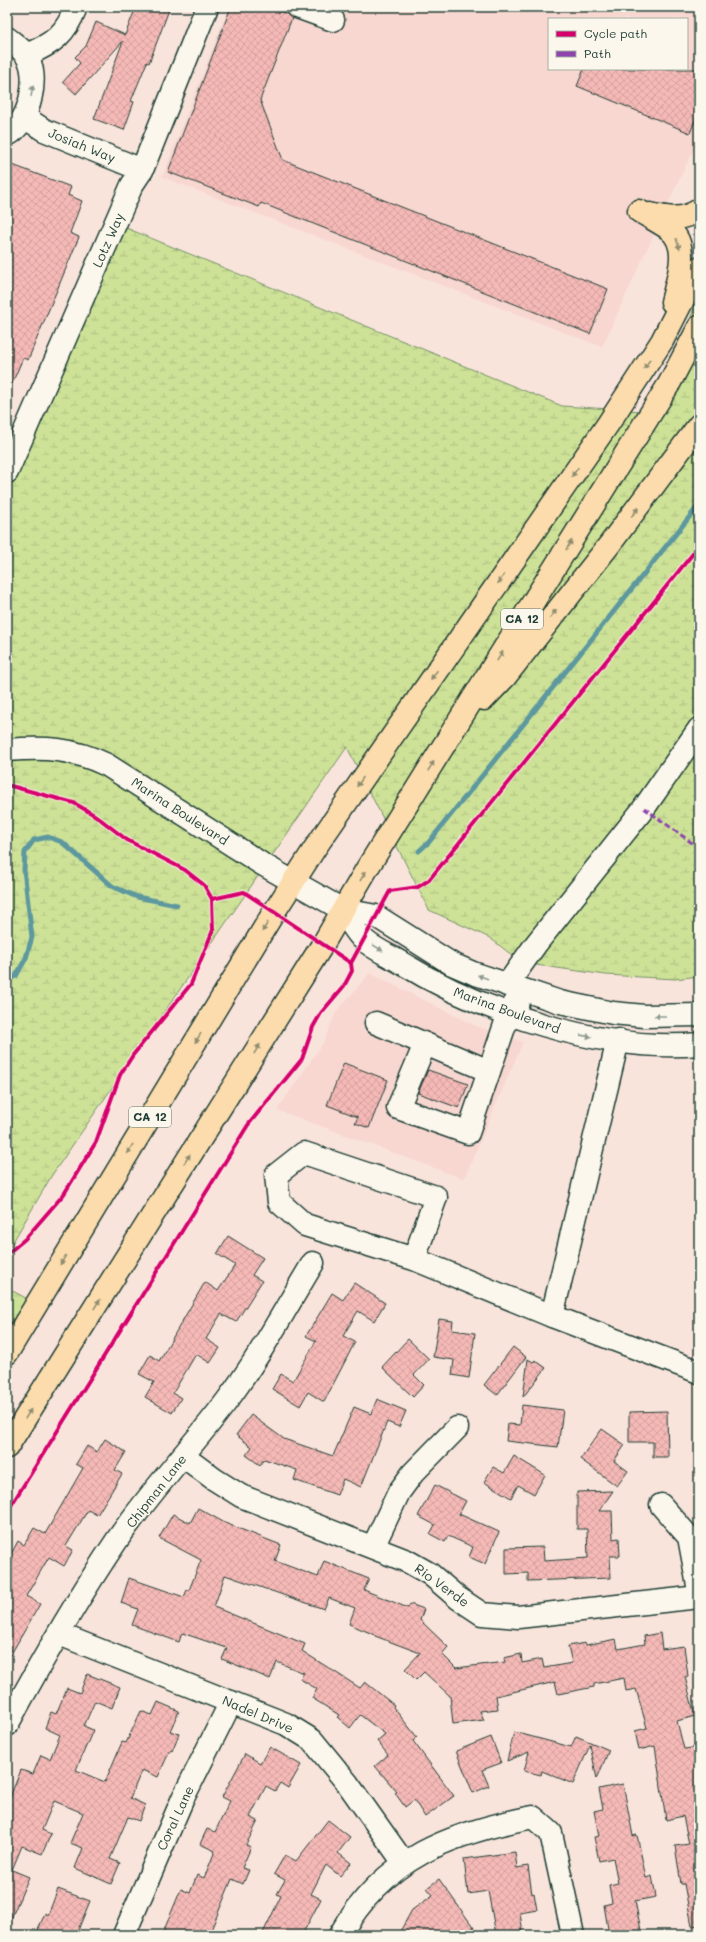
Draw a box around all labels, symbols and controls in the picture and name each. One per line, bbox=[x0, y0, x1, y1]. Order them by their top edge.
legend bbox=[548, 18, 688, 70]
text: Cycle path bbox=[584, 25, 647, 41]
text: Path bbox=[584, 45, 611, 61]
one-way arrow bbox=[29, 85, 35, 97]
street label: Josiah Way bbox=[46, 123, 118, 166]
street label: Lotz Way bbox=[88, 210, 127, 270]
one-way arrow bbox=[676, 239, 682, 251]
one-way arrow bbox=[643, 359, 651, 369]
one-way arrow bbox=[571, 467, 579, 477]
one-way arrow bbox=[630, 507, 639, 518]
one-way arrow bbox=[565, 539, 572, 551]
one-way arrow bbox=[497, 574, 505, 584]
one-way arrow bbox=[549, 608, 558, 619]
road number: CA 12 bbox=[501, 609, 543, 629]
one-way arrow bbox=[496, 651, 504, 661]
one-way arrow bbox=[430, 670, 438, 680]
one-way arrow bbox=[427, 761, 435, 771]
street label: Marina Boulevard bbox=[129, 773, 232, 848]
one-way arrow bbox=[356, 777, 364, 787]
one-way arrow bbox=[359, 870, 366, 882]
one-way arrow bbox=[262, 921, 269, 933]
one-way arrow bbox=[372, 945, 384, 952]
one-way arrow bbox=[477, 973, 489, 979]
street label: Marina Boulevard bbox=[451, 982, 563, 1037]
one-way arrow bbox=[653, 1013, 666, 1019]
one-way arrow bbox=[194, 1033, 202, 1043]
one-way arrow bbox=[580, 1033, 592, 1039]
one-way arrow bbox=[253, 1043, 260, 1055]
road number: CA 12 bbox=[129, 1107, 171, 1127]
one-way arrow bbox=[127, 1143, 134, 1155]
one-way arrow bbox=[183, 1154, 191, 1164]
one-way arrow bbox=[60, 1254, 67, 1266]
one-way arrow bbox=[93, 1298, 101, 1309]
one-way arrow bbox=[24, 1408, 31, 1420]
street label: Chipman Lane bbox=[122, 1451, 190, 1531]
street label: Rio Verde bbox=[412, 1559, 473, 1610]
street label: Nadel Drive bbox=[220, 1691, 296, 1736]
street label: Coral Lane bbox=[152, 1783, 197, 1853]

